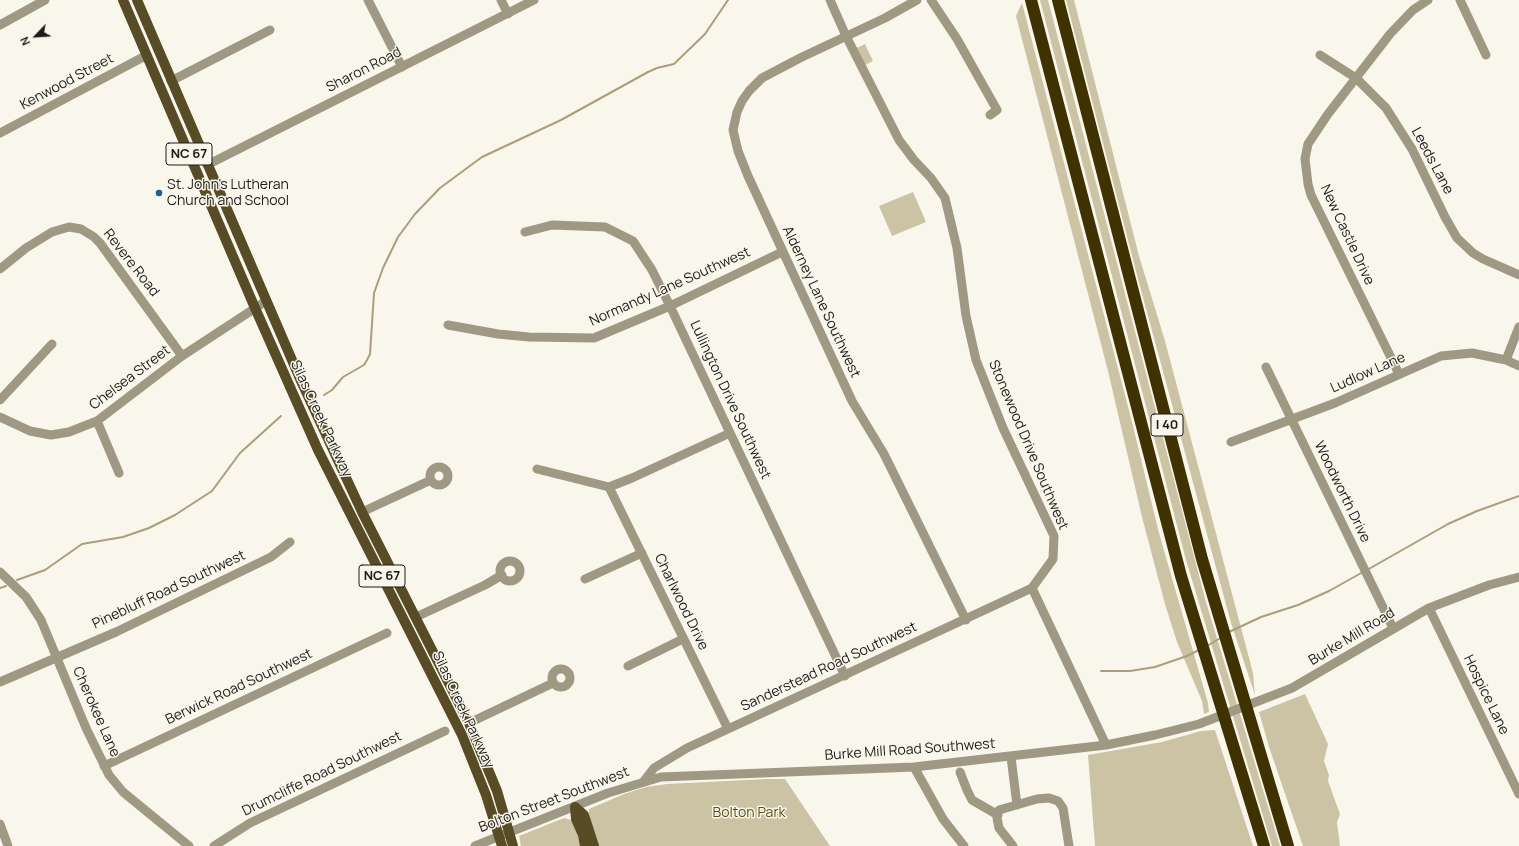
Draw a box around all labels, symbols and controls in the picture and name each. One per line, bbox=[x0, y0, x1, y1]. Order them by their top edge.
north arrow bbox=[16, 16, 56, 56]
text: N bbox=[16, 35, 33, 48]
street label: Sharon Road bbox=[324, 44, 404, 96]
street label: Kenwood Street bbox=[17, 50, 117, 114]
street label: Leeds Lane bbox=[1407, 125, 1457, 197]
road number: NC 67 bbox=[166, 143, 212, 165]
place label: St. John's Lutheran Church and School bbox=[167, 177, 289, 210]
street label: New Castle Drive bbox=[1316, 182, 1378, 288]
marker: St. John's Lutheran Church and School bbox=[154, 188, 164, 198]
street label: Alderney Lane Southwest bbox=[779, 224, 863, 380]
street label: Revere Road bbox=[100, 226, 162, 300]
street label: Normandy Lane Southwest bbox=[587, 244, 753, 330]
street label: Lullington Drive Southwest bbox=[686, 318, 774, 482]
street label: Chelsea Street bbox=[86, 342, 174, 414]
street label: Ludlow Lane bbox=[1328, 349, 1408, 397]
street label: Silas Creek Parkway bbox=[287, 358, 355, 480]
street label: Stonewood Drive Southwest bbox=[985, 358, 1071, 532]
road number: I 40 bbox=[1151, 414, 1183, 436]
street label: Woodworth Drive bbox=[1310, 439, 1374, 545]
street label: Pinebluff Road Southwest bbox=[90, 547, 248, 633]
street label: Charlwood Drive bbox=[650, 551, 712, 653]
road number: NC 67 bbox=[359, 565, 405, 587]
street label: Burke Mill Road bbox=[1306, 605, 1398, 669]
street label: Sanderstead Road Southwest bbox=[738, 619, 920, 715]
street label: Berwick Road Southwest bbox=[163, 646, 315, 728]
street label: Silas Creek Parkway bbox=[429, 649, 497, 771]
street label: Hospice Lane bbox=[1459, 652, 1513, 738]
street label: Cherokee Lane bbox=[69, 664, 123, 760]
street label: Drumcliffe Road Southwest bbox=[240, 728, 404, 820]
street label: Burke Mill Road Southwest bbox=[824, 736, 996, 764]
street label: Bolton Street Southwest bbox=[477, 764, 631, 836]
park label: Bolton Park bbox=[713, 805, 785, 821]

